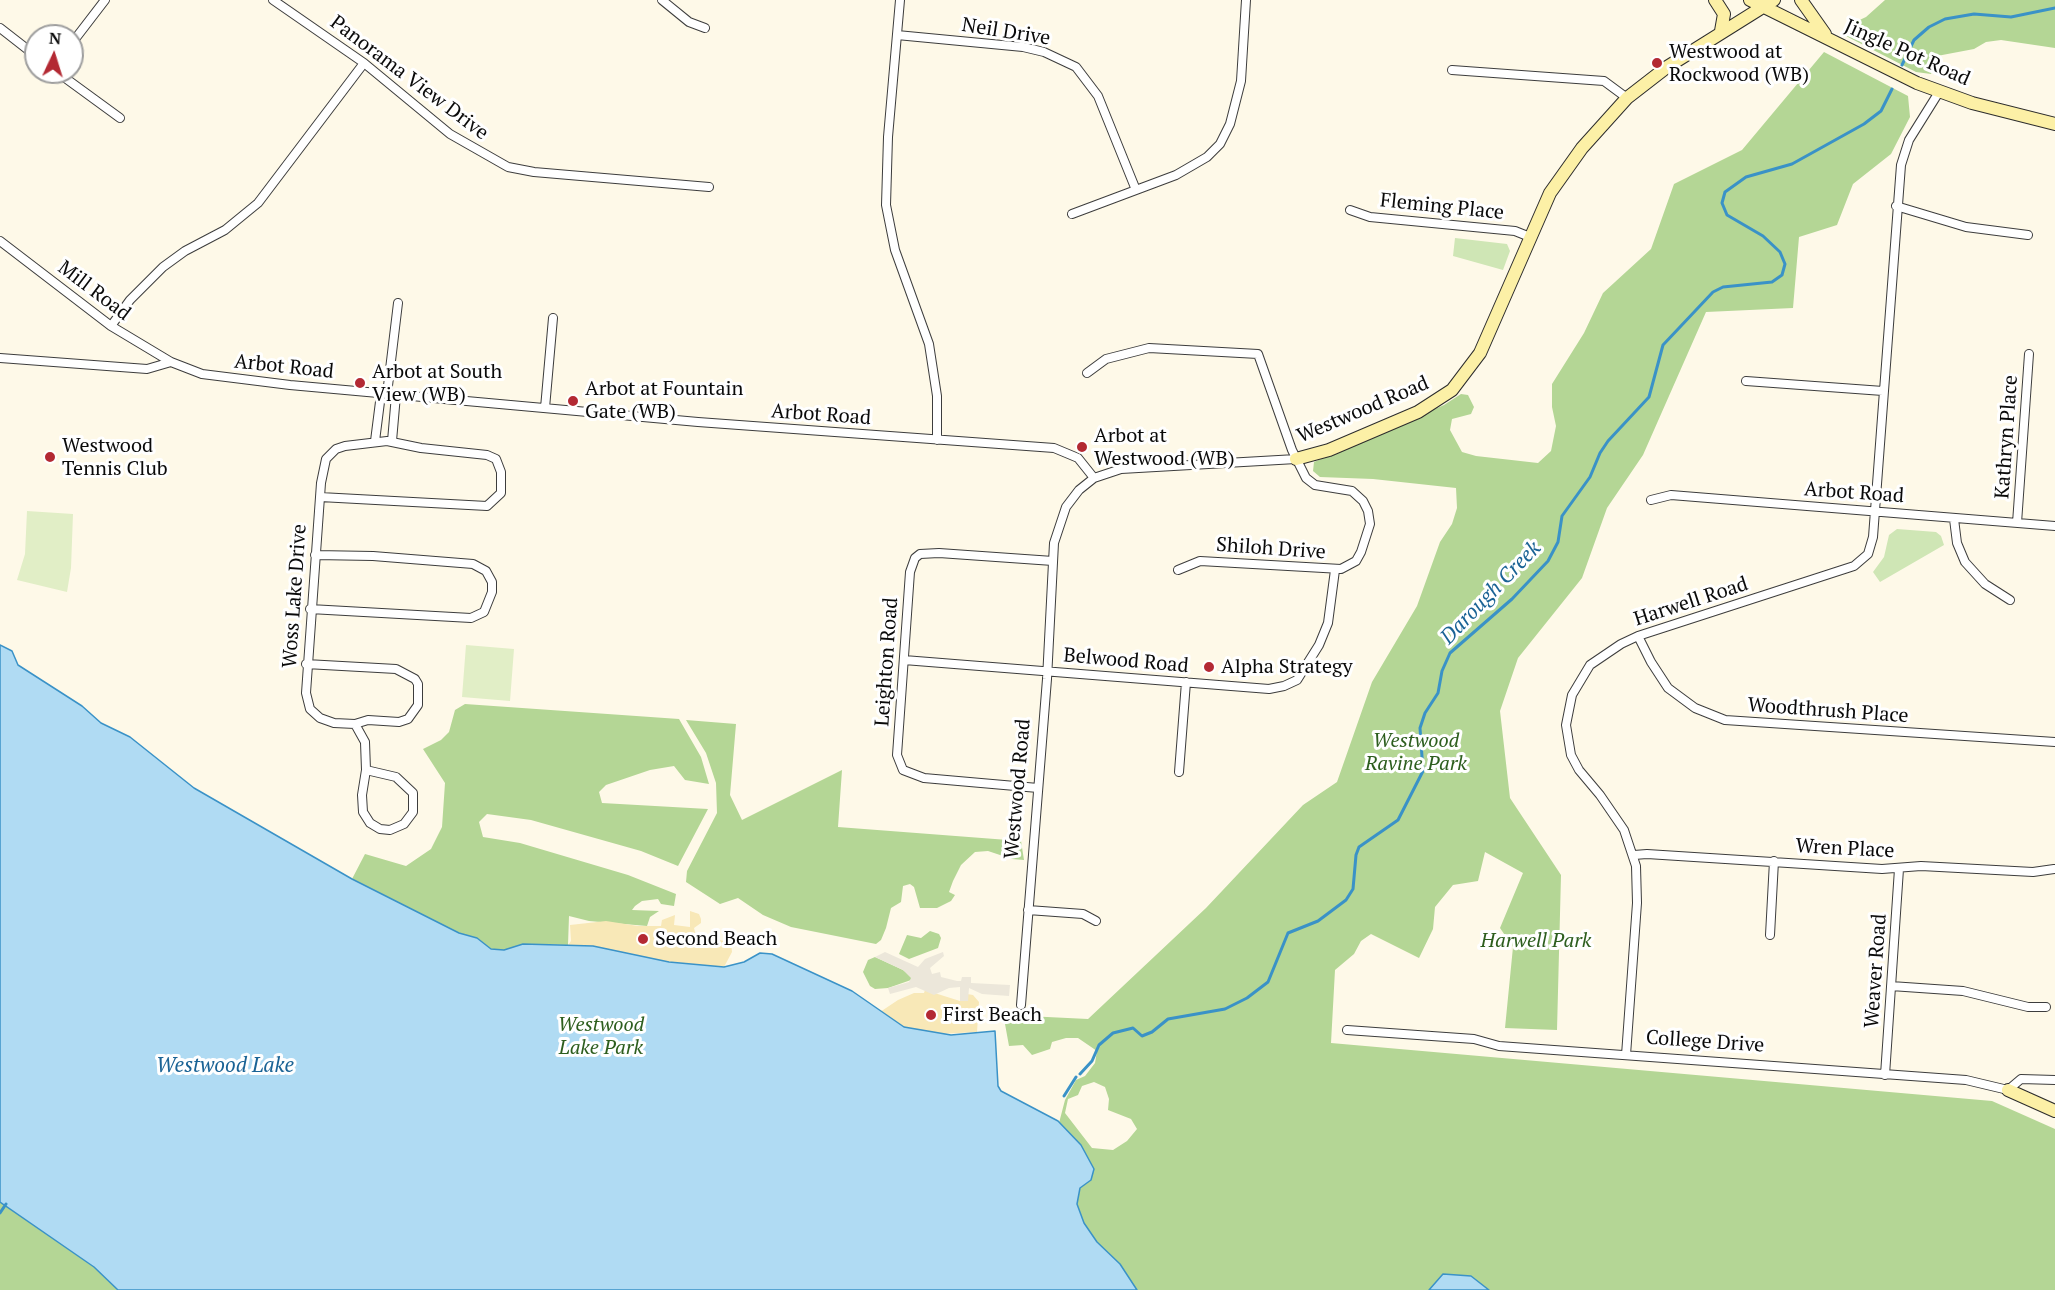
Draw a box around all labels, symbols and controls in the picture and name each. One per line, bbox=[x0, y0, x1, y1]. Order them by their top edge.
street label: Panorama View Drive bbox=[325, 11, 493, 145]
street label: Neil Drive bbox=[960, 13, 1052, 51]
street label: Jingle Pot Road bbox=[1840, 15, 1974, 91]
north arrow bbox=[24, 24, 84, 84]
text: N bbox=[48, 27, 62, 49]
place label: Westwood at Rockwood (WB) bbox=[1669, 40, 1809, 87]
marker: Westwood at Rockwood (WB) bbox=[1650, 56, 1664, 70]
street label: Fleming Place bbox=[1379, 189, 1505, 225]
street label: Mill Road bbox=[53, 256, 135, 326]
street label: Arbot Road bbox=[233, 350, 335, 384]
place label: Arbot at South View (WB) bbox=[372, 360, 502, 407]
street label: Westwood Road bbox=[1294, 371, 1432, 449]
street label: Kathryn Place bbox=[1991, 374, 2023, 500]
marker: Arbot at South View (WB) bbox=[353, 376, 367, 390]
place label: Arbot at Fountain Gate (WB) bbox=[585, 377, 743, 424]
marker: Arbot at Fountain Gate (WB) bbox=[566, 394, 580, 408]
street label: Arbot Road bbox=[770, 400, 872, 430]
place label: Arbot at Westwood (WB) bbox=[1094, 424, 1235, 471]
place label: Westwood Tennis Club bbox=[62, 434, 168, 481]
marker: Arbot at Westwood (WB) bbox=[1075, 440, 1089, 454]
marker: Westwood Tennis Club bbox=[43, 450, 57, 464]
street label: Arbot Road bbox=[1803, 478, 1905, 508]
street label: Woss Lake Drive bbox=[278, 523, 312, 669]
street label: Shiloh Drive bbox=[1215, 533, 1327, 565]
water label: Darough Creek bbox=[1436, 536, 1546, 650]
street label: Harwell Road bbox=[1631, 572, 1751, 632]
street label: Leighton Road bbox=[871, 597, 903, 727]
street label: Belwood Road bbox=[1062, 644, 1190, 678]
place label: Alpha Strategy bbox=[1221, 655, 1353, 679]
marker: Alpha Strategy bbox=[1202, 660, 1216, 674]
street label: Woodthrush Place bbox=[1747, 693, 1909, 729]
street label: Westwood Road bbox=[1000, 718, 1036, 860]
park label: Westwood Ravine Park bbox=[1365, 729, 1467, 776]
street label: Wren Place bbox=[1795, 834, 1895, 864]
street label: Weaver Road bbox=[1860, 913, 1892, 1029]
place label: Second Beach bbox=[655, 927, 777, 951]
park label: Harwell Park bbox=[1481, 929, 1591, 953]
marker: Second Beach bbox=[636, 932, 650, 946]
place label: First Beach bbox=[943, 1003, 1042, 1027]
marker: First Beach bbox=[924, 1008, 938, 1022]
park label: Westwood Lake Park bbox=[558, 1013, 644, 1060]
street label: College Drive bbox=[1645, 1026, 1765, 1058]
water label: Westwood Lake bbox=[156, 1053, 294, 1079]

